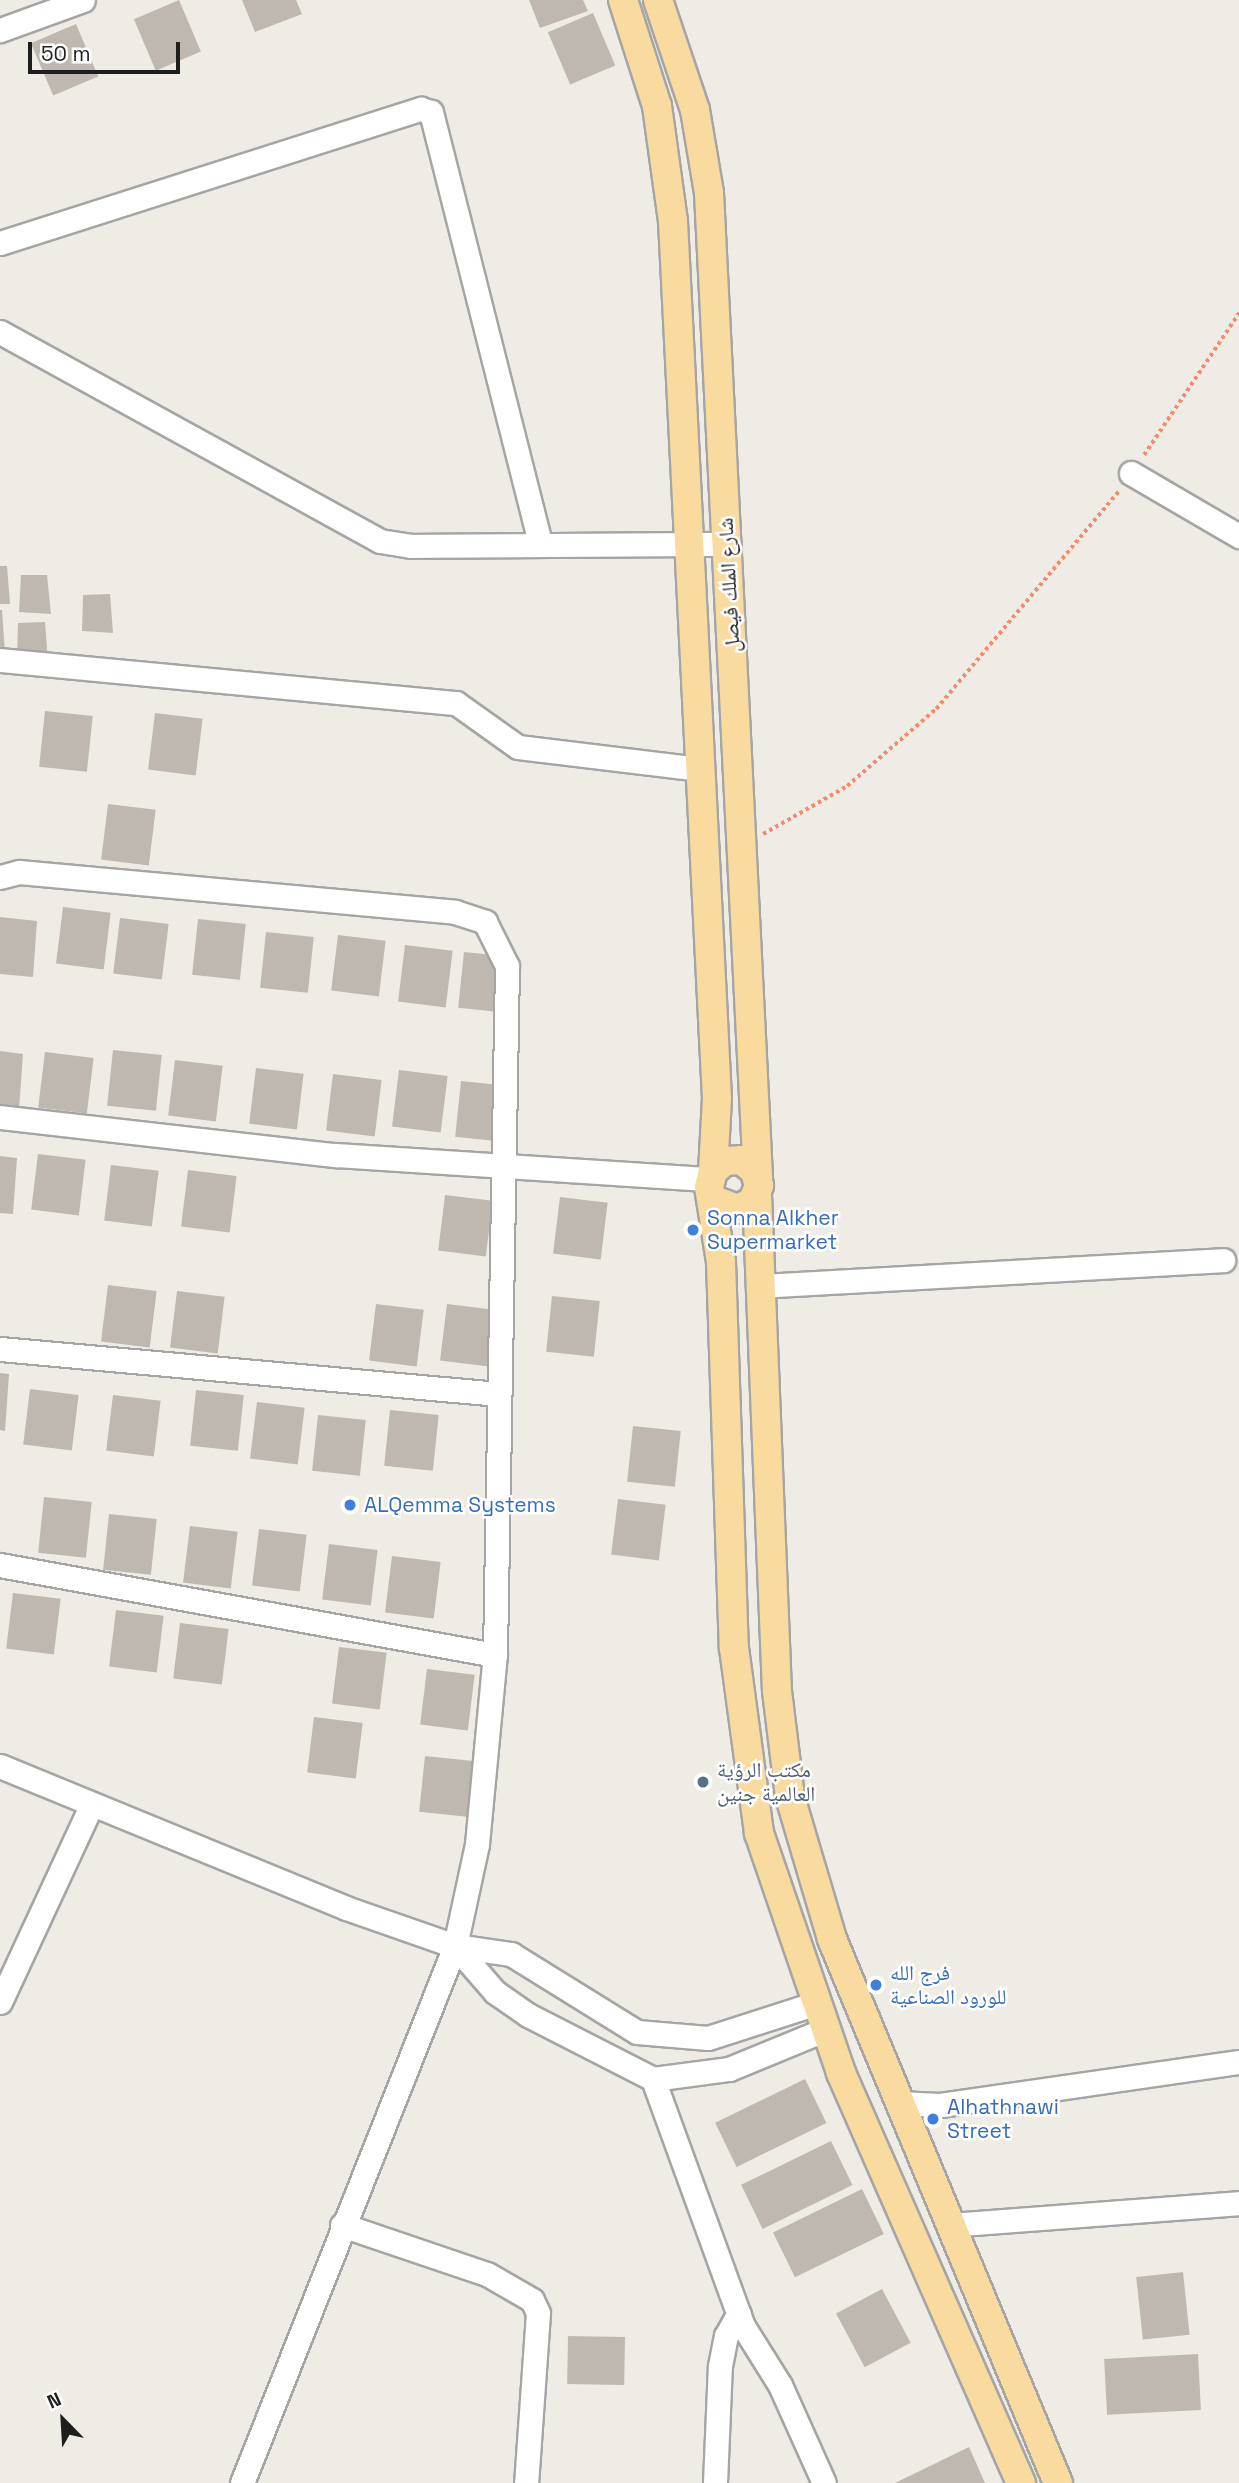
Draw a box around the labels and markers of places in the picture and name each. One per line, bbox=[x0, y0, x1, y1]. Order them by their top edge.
place label: Sonna Alkher Supermarket bbox=[707, 1205, 839, 1255]
marker: Sonna Alkher Supermarket bbox=[685, 1222, 701, 1238]
place label: ALQemma Systems bbox=[364, 1492, 556, 1518]
marker: ALQemma Systems bbox=[342, 1497, 358, 1513]
place label: مكتب الرؤية العالمية جنين bbox=[717, 1757, 815, 1807]
marker: مكتب الرؤية العالمية جنين bbox=[695, 1774, 711, 1790]
place label: فرج الله للورود الصناعية bbox=[890, 1960, 1006, 2010]
marker: فرج الله للورود الصناعية bbox=[868, 1977, 884, 1993]
place label: Alhathnawi Street bbox=[947, 2094, 1059, 2144]
marker: Alhathnawi Street bbox=[925, 2111, 941, 2127]

